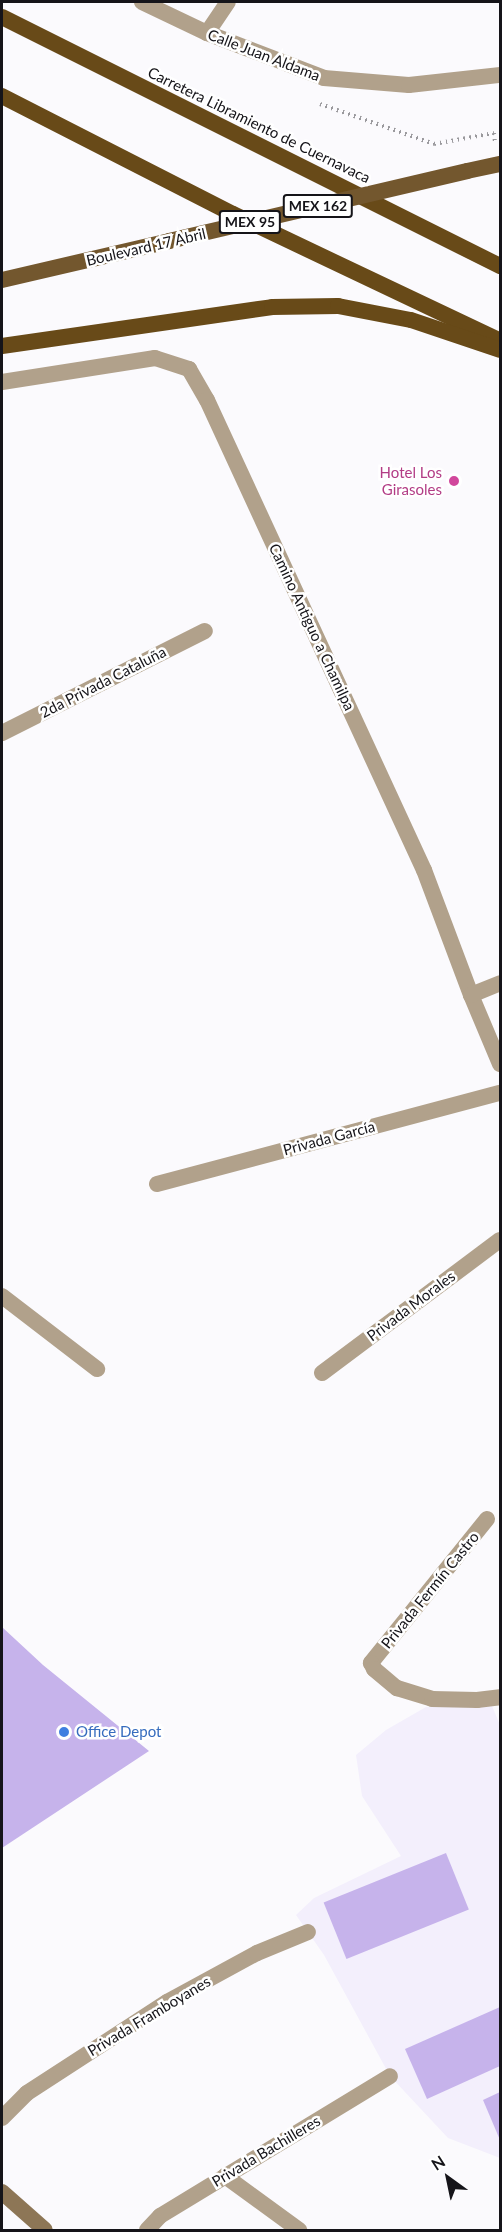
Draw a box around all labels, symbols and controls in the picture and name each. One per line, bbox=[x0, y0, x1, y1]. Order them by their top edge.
street label: Calle Juan Aldama bbox=[205, 25, 323, 85]
street label: Carretera Libramiento de Cuernavaca bbox=[145, 63, 373, 187]
road number: MEX 162 bbox=[282, 195, 354, 217]
road number: MEX 95 bbox=[218, 211, 282, 233]
street label: Boulevard 17 Abril bbox=[84, 224, 208, 270]
place label: Hotel Los Girasoles bbox=[380, 463, 442, 498]
marker: Hotel Los Girasoles bbox=[447, 474, 461, 488]
street label: Camino Antiguo a Chamilpa bbox=[265, 540, 359, 714]
street label: 2da Privada Cataluña bbox=[37, 642, 169, 722]
street label: Privada García bbox=[281, 1117, 377, 1159]
street label: Privada Morales bbox=[363, 1267, 459, 1345]
street label: Privada Fermín Castro bbox=[377, 1528, 483, 1652]
place label: Office Depot bbox=[76, 1723, 161, 1741]
marker: Office Depot bbox=[57, 1725, 71, 1739]
street label: Privada Framboyanes bbox=[84, 1972, 214, 2060]
street label: Privada Bachilleres bbox=[208, 2112, 324, 2190]
north arrow bbox=[418, 2148, 478, 2208]
text: N bbox=[428, 2151, 448, 2174]

